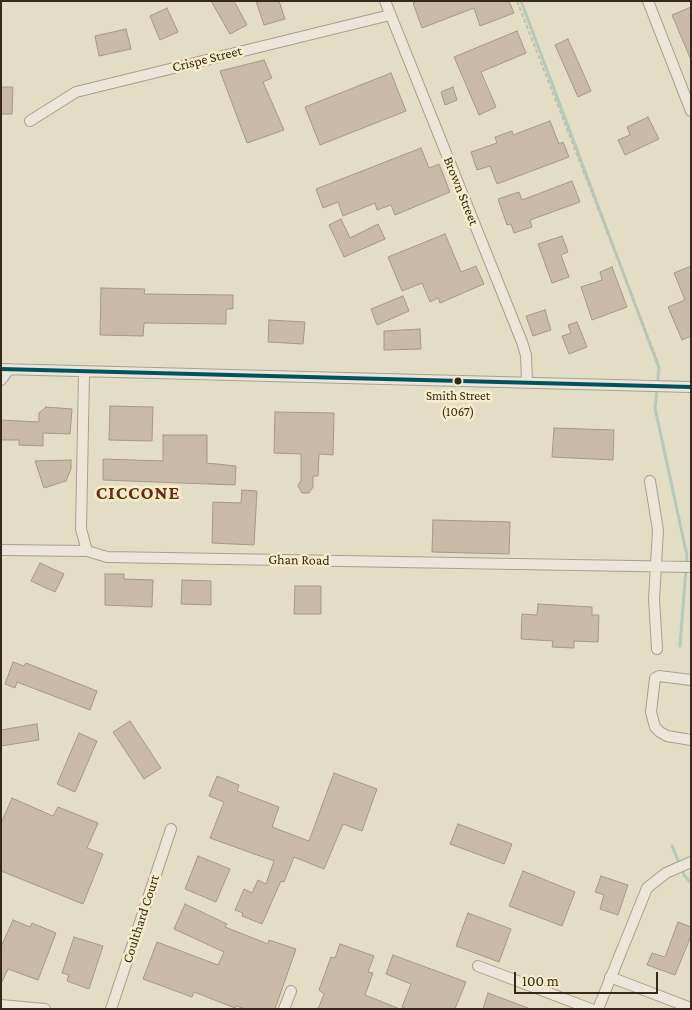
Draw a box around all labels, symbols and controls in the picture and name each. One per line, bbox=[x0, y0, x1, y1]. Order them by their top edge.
street label: Crispe Street bbox=[170, 42, 244, 76]
street label: Brown Street bbox=[440, 154, 482, 228]
marker: Smith Street (1067) bbox=[453, 376, 463, 386]
place label: Smith Street (1067) bbox=[426, 388, 490, 419]
district label: CICCONE bbox=[95, 482, 181, 504]
street label: Ghan Road bbox=[268, 551, 330, 569]
street label: Coulthard Court bbox=[119, 873, 163, 965]
scale bar bbox=[517, 962, 661, 994]
text: 100 m bbox=[522, 973, 559, 989]

